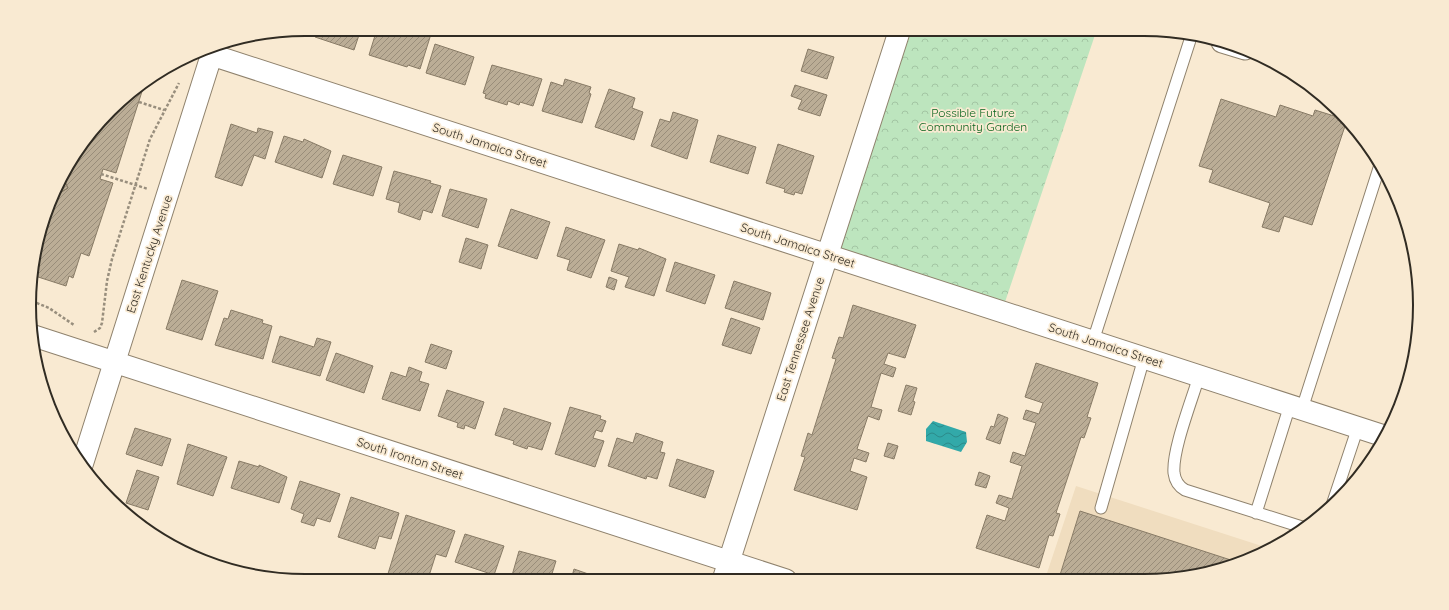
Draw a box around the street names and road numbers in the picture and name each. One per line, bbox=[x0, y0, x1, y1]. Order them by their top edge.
street label: South Jamaica Street bbox=[431, 119, 549, 171]
street label: East Kentucky Avenue bbox=[123, 193, 175, 315]
street label: South Jamaica Street bbox=[739, 219, 857, 271]
street label: East Tennessee Avenue bbox=[773, 275, 827, 403]
street label: South Jamaica Street bbox=[1047, 319, 1165, 371]
street label: South Ironton Street bbox=[355, 434, 465, 482]

